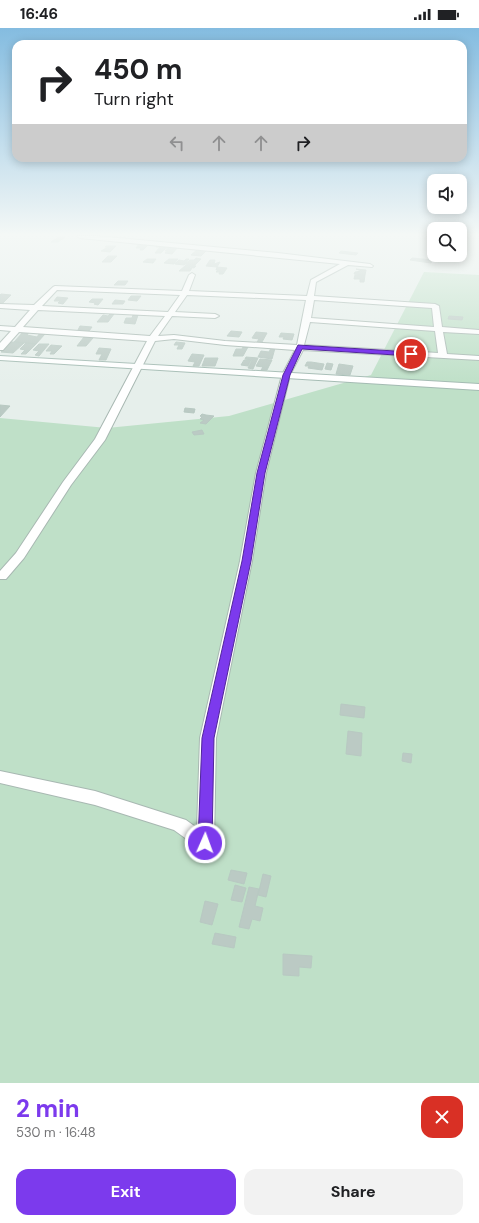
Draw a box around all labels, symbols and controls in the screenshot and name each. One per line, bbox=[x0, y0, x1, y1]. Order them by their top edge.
text: 16:46 bbox=[20, 4, 58, 24]
text: 450 m bbox=[94, 51, 182, 88]
icon: right bbox=[28, 56, 80, 108]
text: Turn right bbox=[94, 87, 174, 111]
icon: left bbox=[166, 132, 188, 154]
icon: ahead bbox=[208, 132, 230, 154]
icon: ahead bbox=[250, 132, 272, 154]
icon: right bbox=[292, 132, 314, 154]
map controls bbox=[427, 174, 467, 262]
button: sound bbox=[427, 174, 467, 214]
button: search bbox=[427, 222, 467, 262]
pin bbox=[394, 337, 428, 371]
icon: arrive bbox=[400, 343, 422, 365]
position arrow bbox=[184, 822, 226, 864]
text: 2 min bbox=[16, 1093, 79, 1124]
button: close bbox=[421, 1096, 463, 1138]
text: 530 m · 16:48 bbox=[16, 1124, 96, 1141]
button: Exit bbox=[16, 1169, 236, 1215]
button: Share bbox=[244, 1169, 463, 1215]

